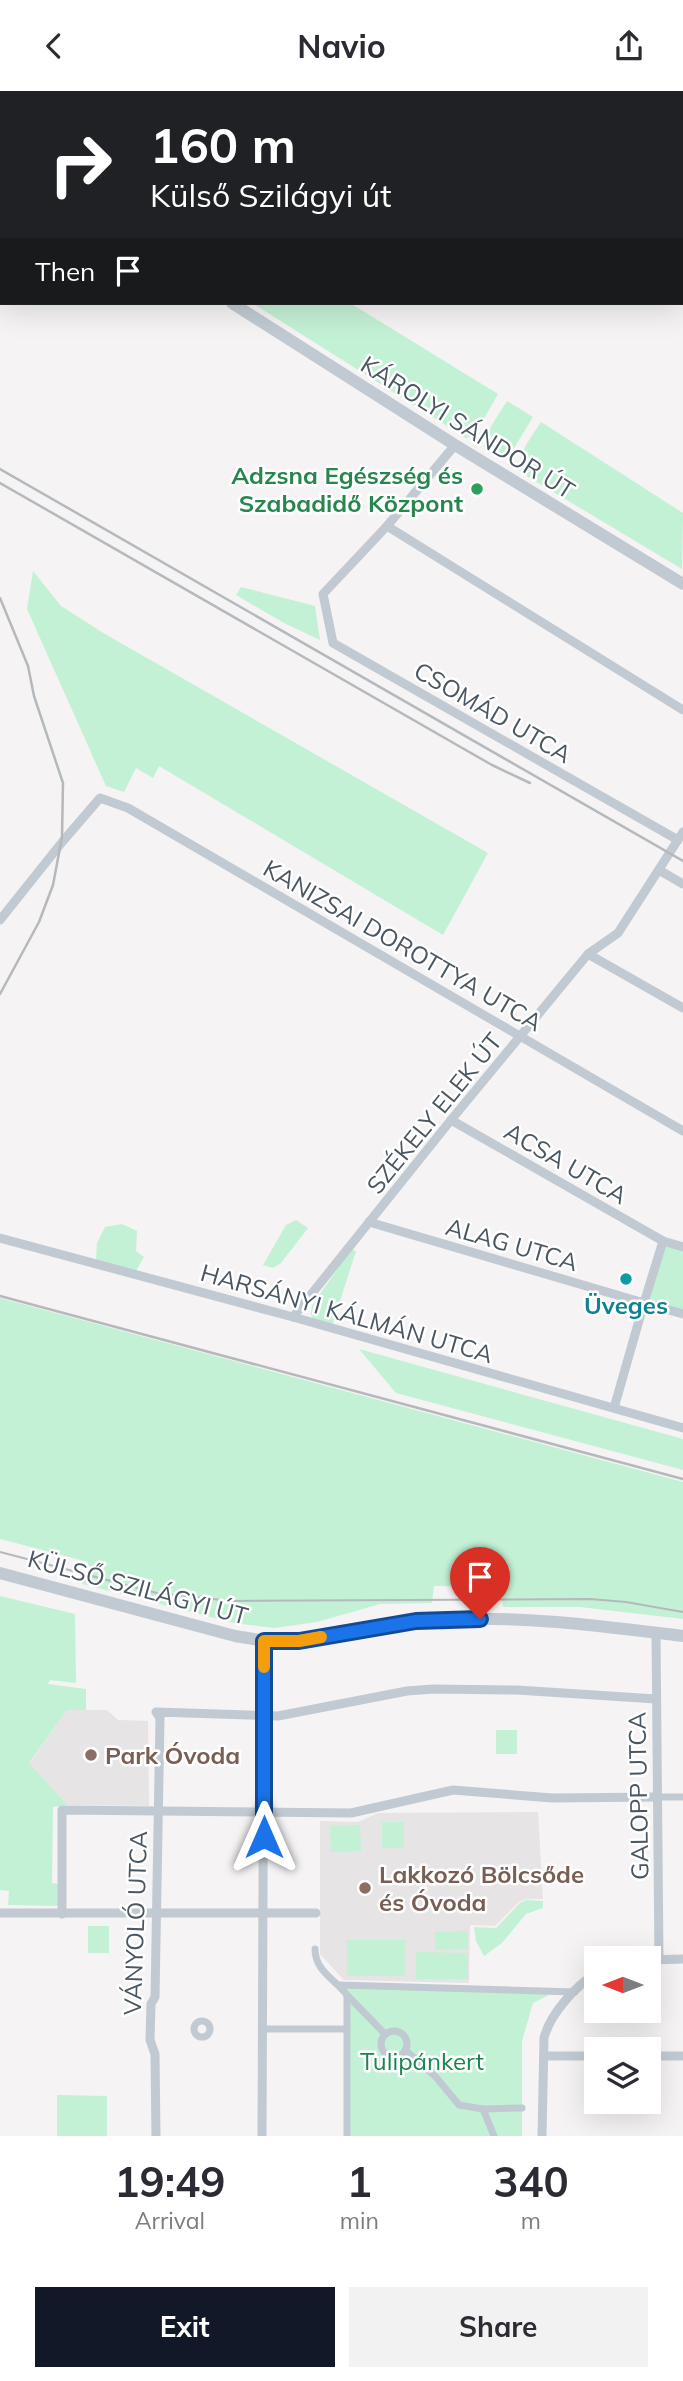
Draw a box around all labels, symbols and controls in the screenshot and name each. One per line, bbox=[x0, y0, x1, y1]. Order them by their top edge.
text: Navio bbox=[297, 26, 386, 66]
icon: back bbox=[35, 27, 73, 65]
icon: share bbox=[610, 27, 648, 65]
text: 160 m bbox=[150, 114, 296, 175]
icon: right bbox=[35, 119, 126, 210]
text: Külső Szilágyi út bbox=[150, 175, 391, 215]
icon: arrive bbox=[109, 252, 147, 290]
text: Then bbox=[35, 255, 95, 288]
street label: KÁROLYI SÁNDOR ÚT bbox=[355, 349, 581, 505]
place label: Adzsna Egészség és Szabadidő Központ bbox=[231, 460, 463, 518]
marker: Adzsna Egészség és Szabadidő Központ bbox=[469, 481, 485, 497]
street label: CSOMÁD UTCA bbox=[409, 655, 577, 769]
street label: KANIZSAI DOROTTYA UTCA bbox=[258, 853, 548, 1037]
street label: SZÉKELY ELEK ÚT bbox=[360, 1026, 508, 1200]
street label: ACSA UTCA bbox=[499, 1116, 633, 1210]
street label: ALAG UTCA bbox=[443, 1211, 582, 1277]
street label: HARSÁNYI KÁLMÁN UTCA bbox=[197, 1257, 497, 1369]
marker: Üveges bbox=[618, 1271, 634, 1287]
place label: Üveges bbox=[584, 1290, 668, 1320]
street label: KÜLSŐ SZILÁGYI ÚT bbox=[25, 1543, 252, 1631]
pin bbox=[450, 1547, 510, 1619]
icon: arrive bbox=[461, 1558, 499, 1596]
street label: GALOPP UTCA bbox=[622, 1711, 654, 1880]
place label: Park Óvoda bbox=[105, 1740, 240, 1770]
marker: Park Óvoda bbox=[83, 1747, 99, 1763]
position arrow bbox=[227, 1800, 301, 1874]
street label: VÁNYOLÓ UTCA bbox=[117, 1830, 153, 2016]
place label: Lakkozó Bölcsőde és Óvoda bbox=[379, 1859, 584, 1917]
marker: Lakkozó Bölcsőde és Óvoda bbox=[357, 1880, 373, 1896]
north arrow bbox=[584, 1946, 662, 2023]
map controls bbox=[584, 1946, 661, 2114]
button: layers bbox=[584, 2037, 661, 2114]
park label: Tulipánkert bbox=[360, 2046, 484, 2076]
text: 19:49 bbox=[114, 2155, 225, 2208]
text: 1 bbox=[347, 2155, 372, 2208]
text: 340 bbox=[493, 2155, 569, 2208]
text: Arrival bbox=[135, 2206, 205, 2235]
text: min bbox=[340, 2206, 379, 2235]
text: m bbox=[521, 2206, 541, 2235]
button: Exit bbox=[35, 2287, 335, 2367]
button: Share bbox=[349, 2287, 648, 2367]

